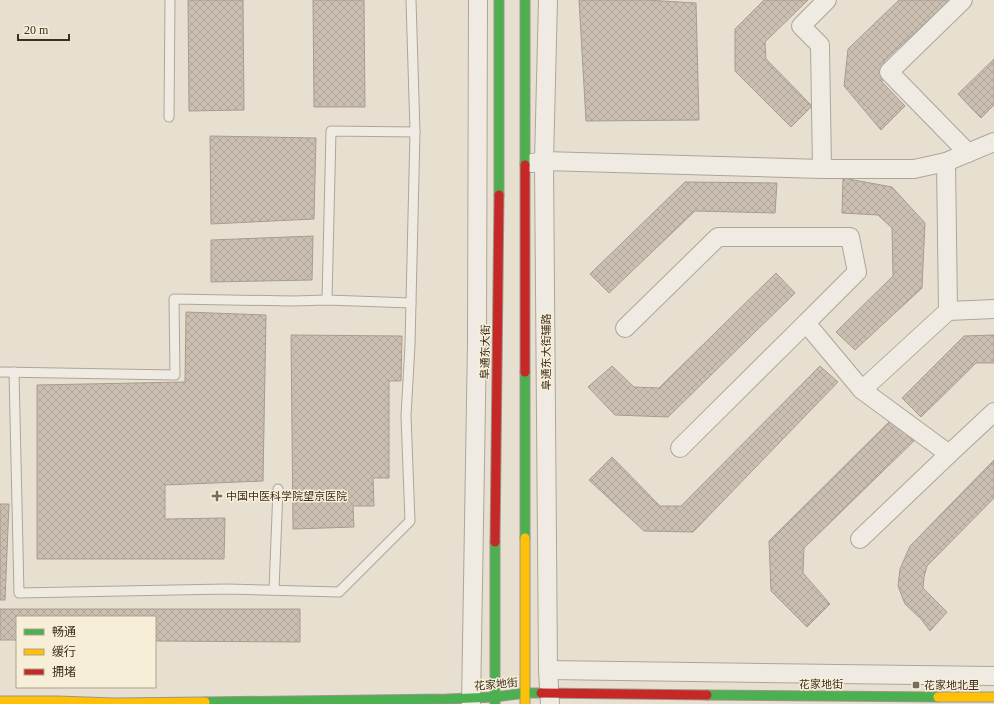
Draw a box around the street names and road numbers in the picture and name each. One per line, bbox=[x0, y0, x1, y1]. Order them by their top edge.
street label: 阜通东大街辅路 bbox=[540, 314, 552, 391]
street label: 阜通东大街 bbox=[479, 324, 491, 380]
street label: 花家地街 bbox=[474, 676, 518, 692]
street label: 花家地街 bbox=[799, 678, 843, 690]

